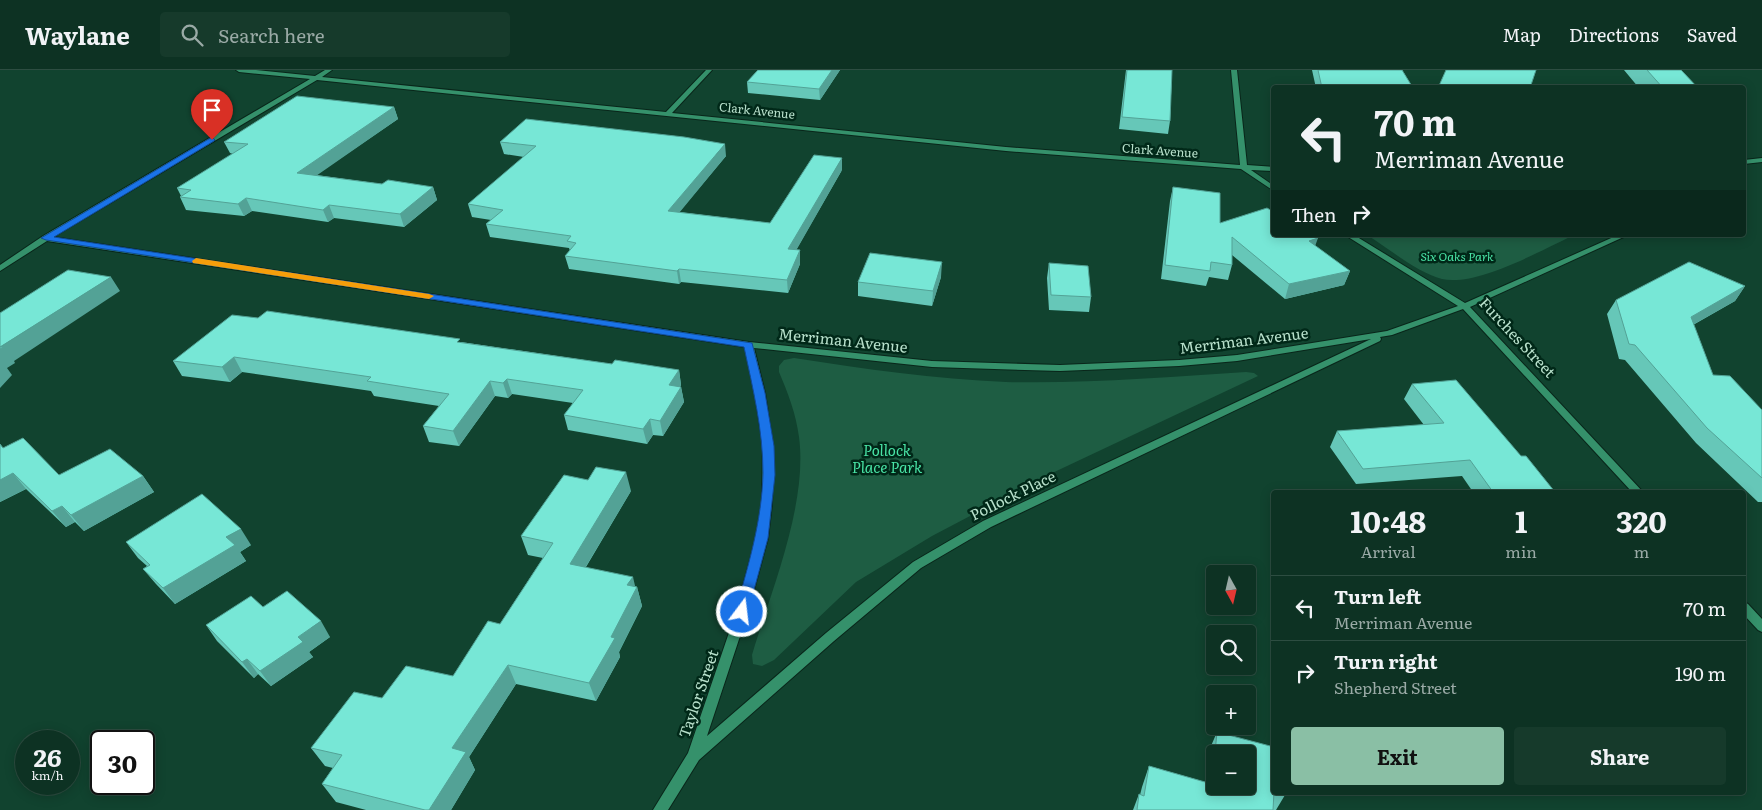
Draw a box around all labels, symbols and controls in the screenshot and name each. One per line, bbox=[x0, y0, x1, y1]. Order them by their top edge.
search box bbox=[160, 12, 510, 57]
text: Waylane bbox=[25, 17, 130, 52]
icon: search bbox=[178, 21, 206, 49]
text: Search here bbox=[218, 21, 325, 49]
text: Map bbox=[1503, 21, 1541, 48]
text: Directions bbox=[1569, 21, 1659, 48]
text: Saved bbox=[1687, 21, 1737, 48]
pin bbox=[191, 89, 233, 140]
text: 70 m bbox=[1374, 95, 1456, 147]
icon: arrive bbox=[198, 96, 226, 124]
street label: Clark Avenue bbox=[718, 97, 796, 123]
icon: left bbox=[1291, 105, 1356, 170]
street label: Clark Avenue bbox=[1122, 138, 1199, 162]
text: Merriman Avenue bbox=[1374, 142, 1564, 175]
text: Then bbox=[1291, 200, 1337, 228]
icon: right bbox=[1347, 200, 1375, 228]
park label: Six Oaks Park bbox=[1420, 247, 1494, 265]
street label: Furches Street bbox=[1475, 292, 1562, 382]
street label: Merriman Avenue bbox=[1178, 320, 1310, 359]
street label: Merriman Avenue bbox=[777, 321, 909, 358]
park label: Pollock Place Park bbox=[852, 438, 923, 478]
street label: Pollock Place bbox=[965, 464, 1059, 525]
text: 10:48 bbox=[1350, 498, 1426, 542]
text: 1 bbox=[1515, 498, 1527, 542]
text: 320 bbox=[1616, 498, 1667, 542]
text: Arrival bbox=[1361, 539, 1416, 563]
text: min bbox=[1505, 539, 1537, 563]
text: m bbox=[1634, 539, 1649, 563]
north arrow bbox=[1206, 565, 1256, 615]
map controls bbox=[1206, 565, 1256, 795]
text: Turn left bbox=[1334, 582, 1421, 610]
position arrow bbox=[715, 585, 767, 637]
icon: left bbox=[1291, 594, 1319, 622]
text: 70 m bbox=[1683, 594, 1726, 622]
text: Merriman Avenue bbox=[1334, 610, 1472, 634]
button: search bbox=[1206, 625, 1256, 675]
street label: Taylor Street bbox=[672, 646, 723, 741]
text: Turn right bbox=[1334, 647, 1438, 675]
icon: right bbox=[1291, 659, 1319, 687]
text: 190 m bbox=[1675, 659, 1726, 687]
text: Shepherd Street bbox=[1334, 675, 1457, 699]
button: + bbox=[1206, 685, 1256, 735]
button: Exit bbox=[1291, 727, 1504, 785]
button: Share bbox=[1514, 727, 1726, 785]
speed limit sign: 30 bbox=[90, 730, 155, 795]
text: 26 bbox=[33, 738, 62, 775]
button: − bbox=[1206, 745, 1256, 795]
text: km/h bbox=[32, 766, 63, 784]

